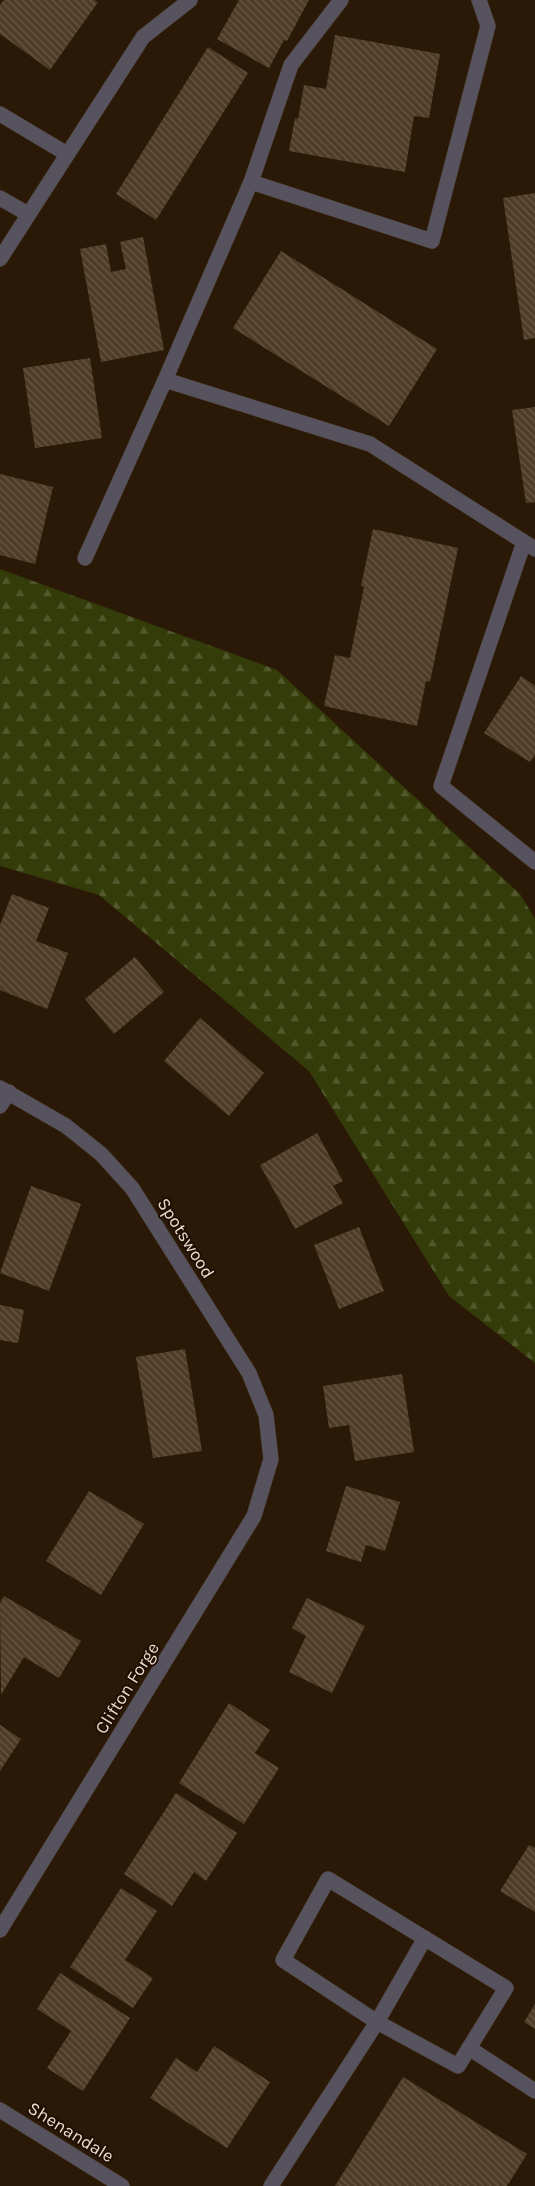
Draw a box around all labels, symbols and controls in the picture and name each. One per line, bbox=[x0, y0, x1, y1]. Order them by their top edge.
street label: Spotswood bbox=[153, 1194, 219, 1282]
street label: Clifton Forge bbox=[90, 1638, 164, 1738]
street label: Shenandale bbox=[24, 2097, 118, 2167]

